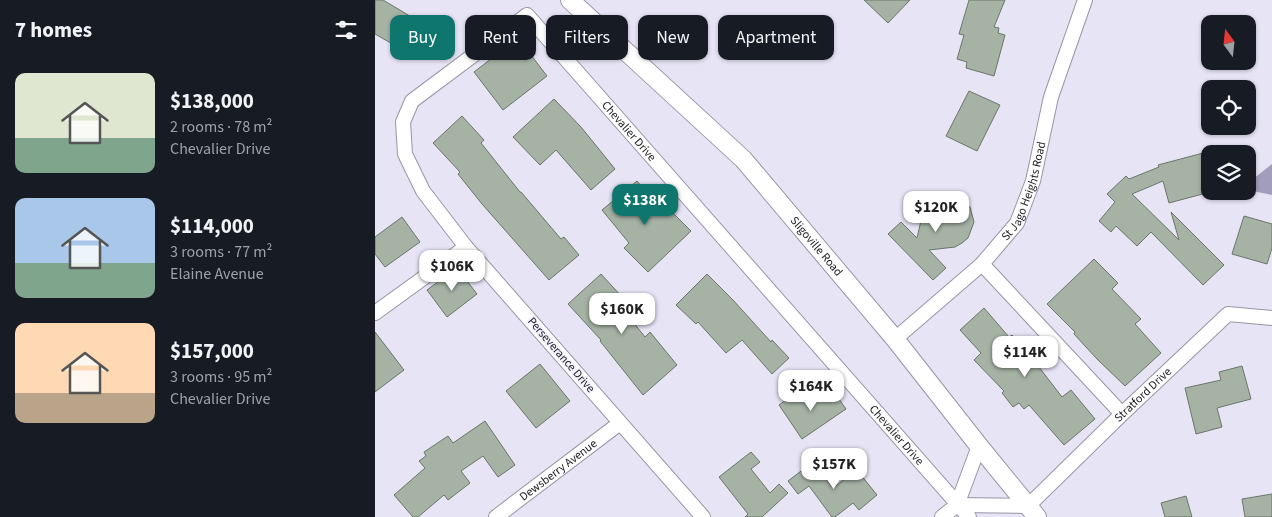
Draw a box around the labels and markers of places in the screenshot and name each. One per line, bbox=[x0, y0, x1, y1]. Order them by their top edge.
pin: $138K bbox=[610, 184, 680, 226]
pin: $120K bbox=[901, 190, 971, 233]
pin: $106K bbox=[417, 250, 487, 292]
pin: $160K bbox=[587, 292, 657, 335]
pin: $114K bbox=[990, 336, 1060, 378]
pin: $164K bbox=[776, 370, 846, 412]
pin: $157K bbox=[799, 448, 869, 490]

